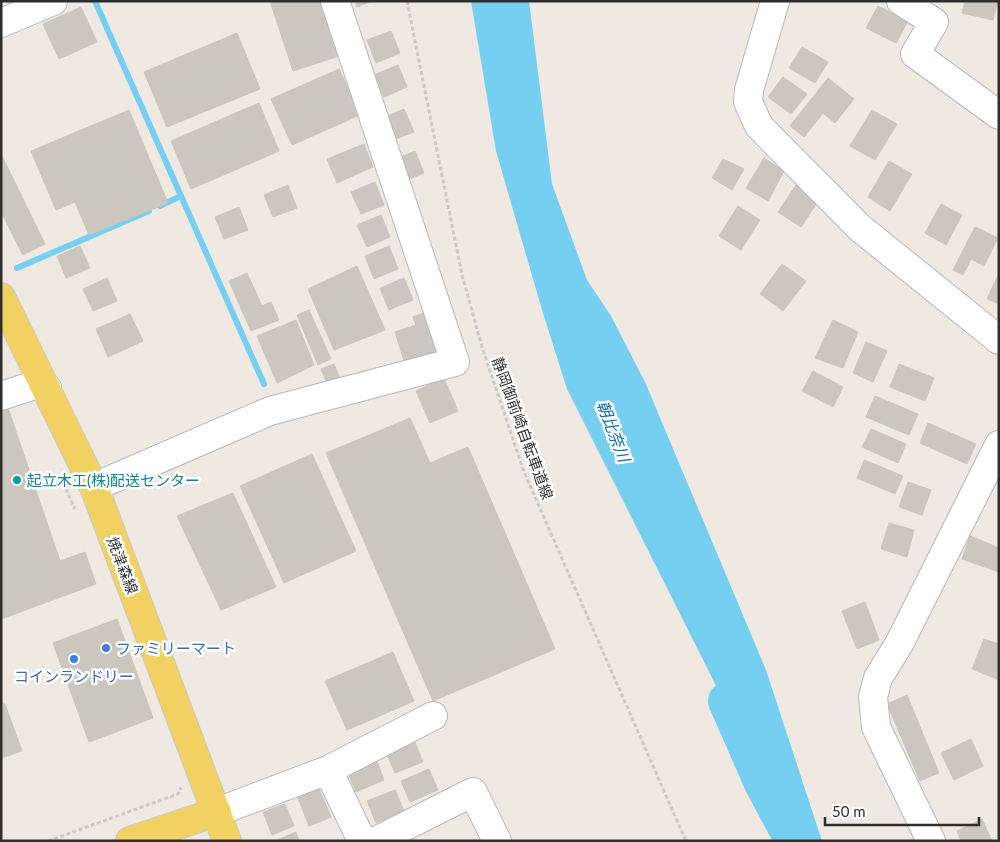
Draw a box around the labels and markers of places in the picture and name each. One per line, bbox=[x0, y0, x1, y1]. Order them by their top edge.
place label: 起立木工(株)配送センター bbox=[26, 471, 200, 489]
marker: 起立木工(株)配送センター bbox=[11, 474, 23, 486]
place label: ファミリーマート bbox=[116, 639, 236, 657]
marker: ファミリーマート bbox=[100, 642, 112, 654]
marker: コインランドリー bbox=[68, 653, 80, 665]
place label: コインランドリー bbox=[14, 667, 134, 685]

